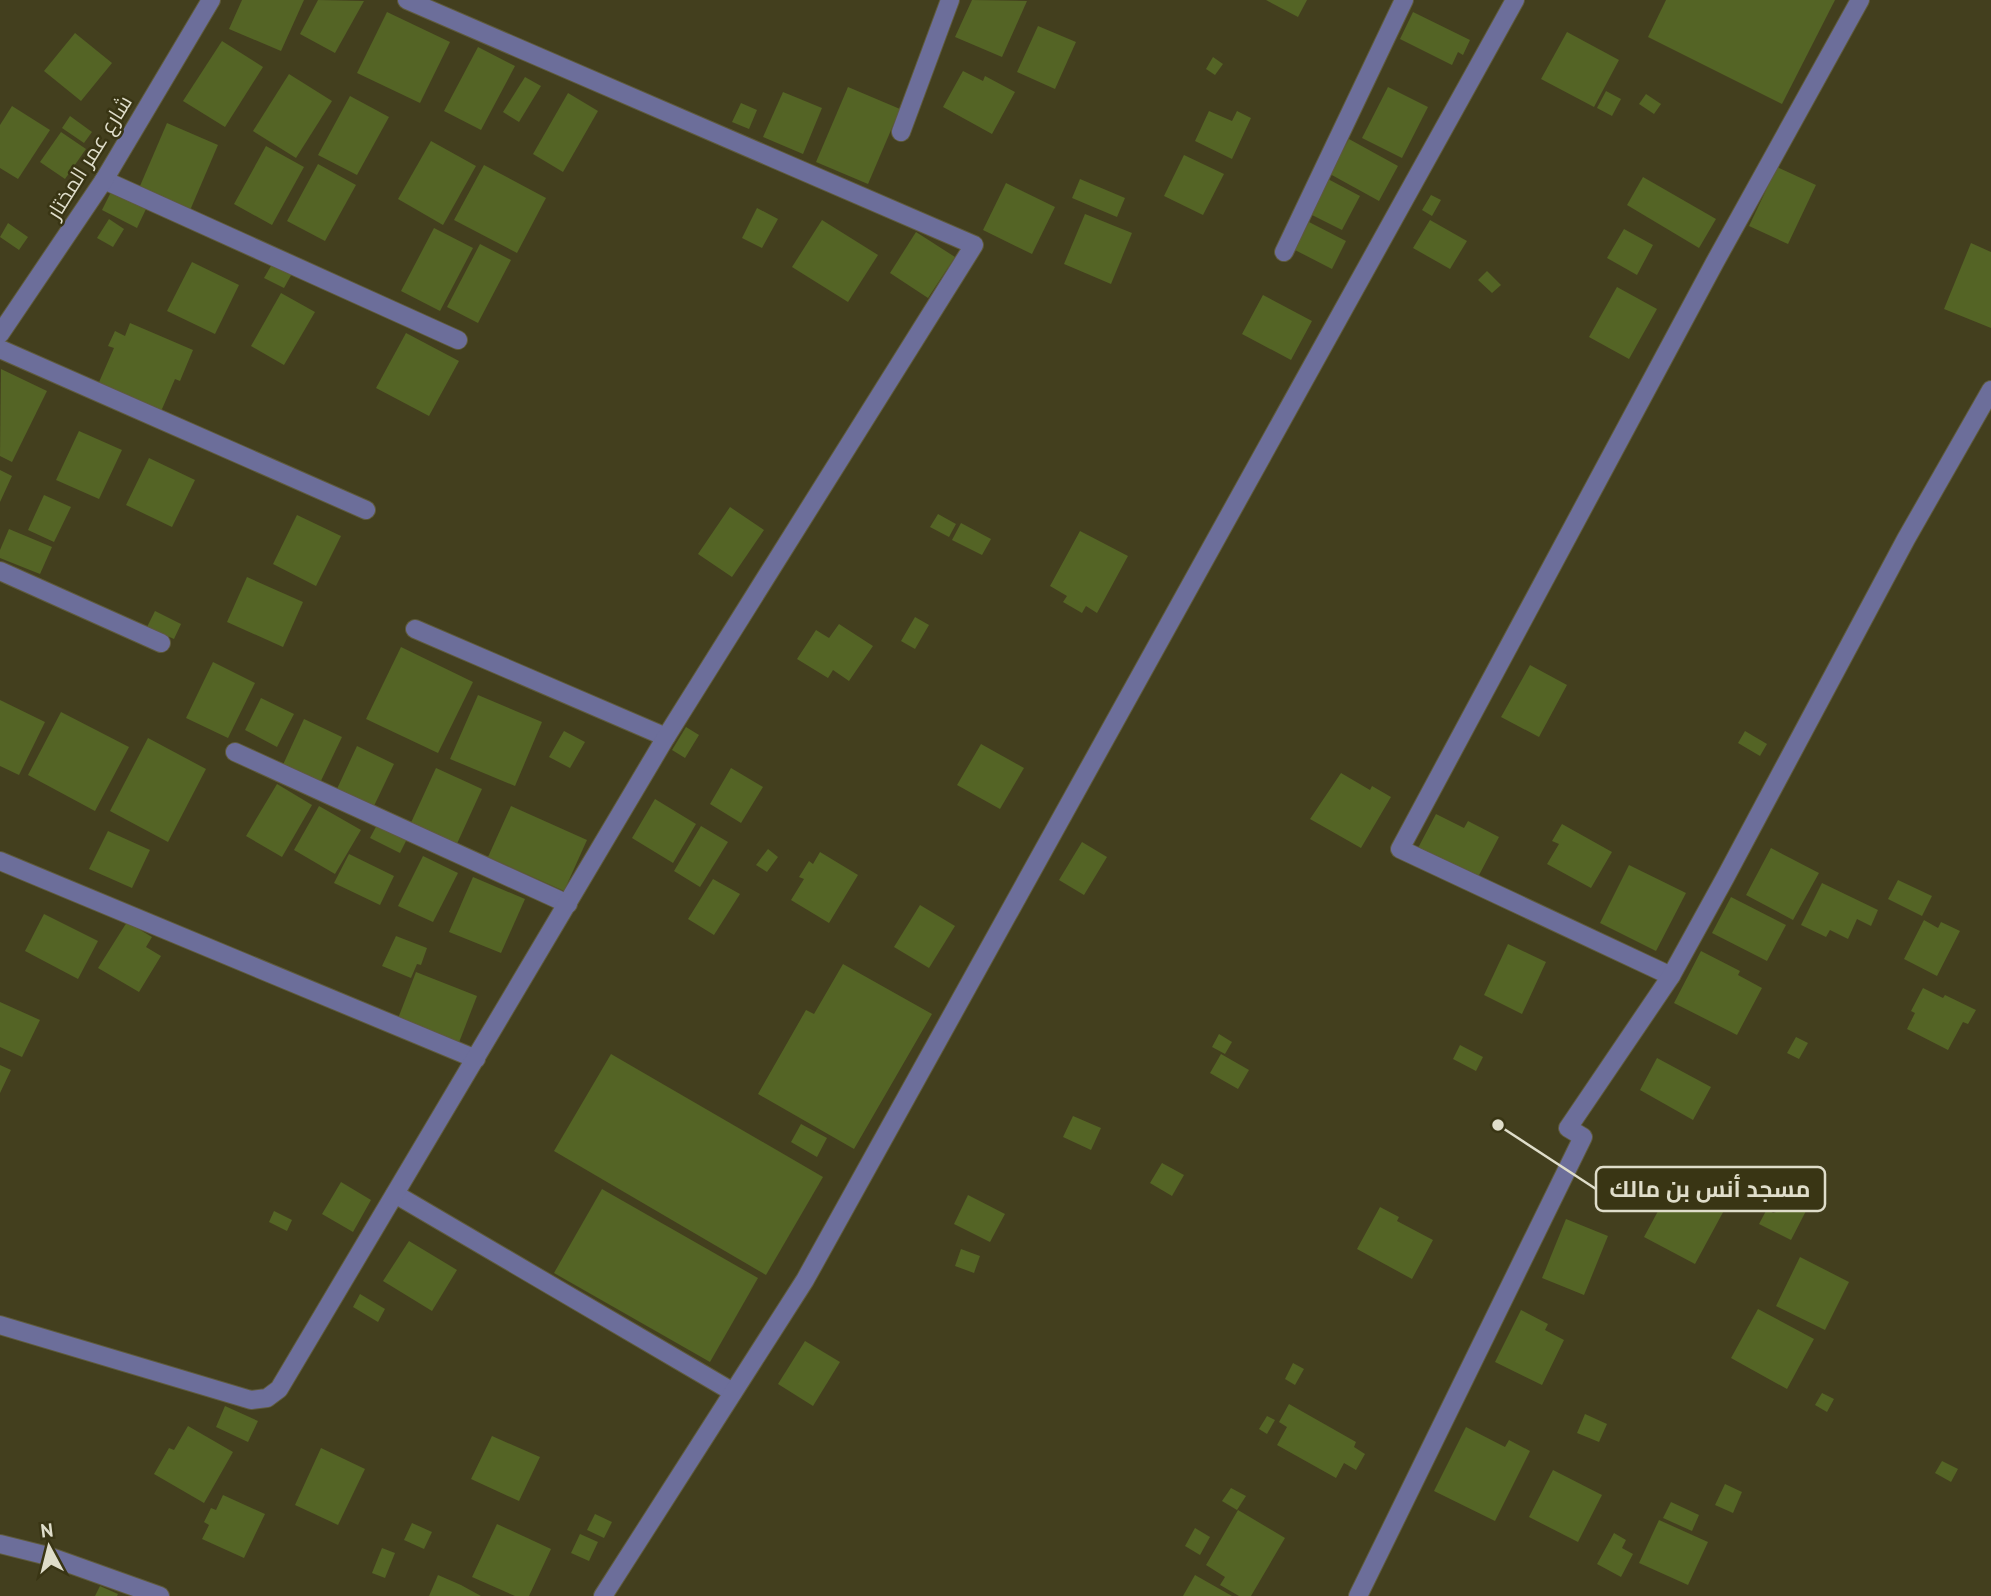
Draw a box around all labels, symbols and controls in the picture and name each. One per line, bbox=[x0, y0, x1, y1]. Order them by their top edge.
street label: شارع عمر المختار bbox=[40, 90, 139, 225]
callout: مسجد أنس بن مالك bbox=[1596, 1167, 1825, 1211]
text: مسجد أنس بن مالك bbox=[1610, 1174, 1810, 1203]
north arrow bbox=[14, 1512, 84, 1582]
text: N bbox=[39, 1517, 55, 1543]

